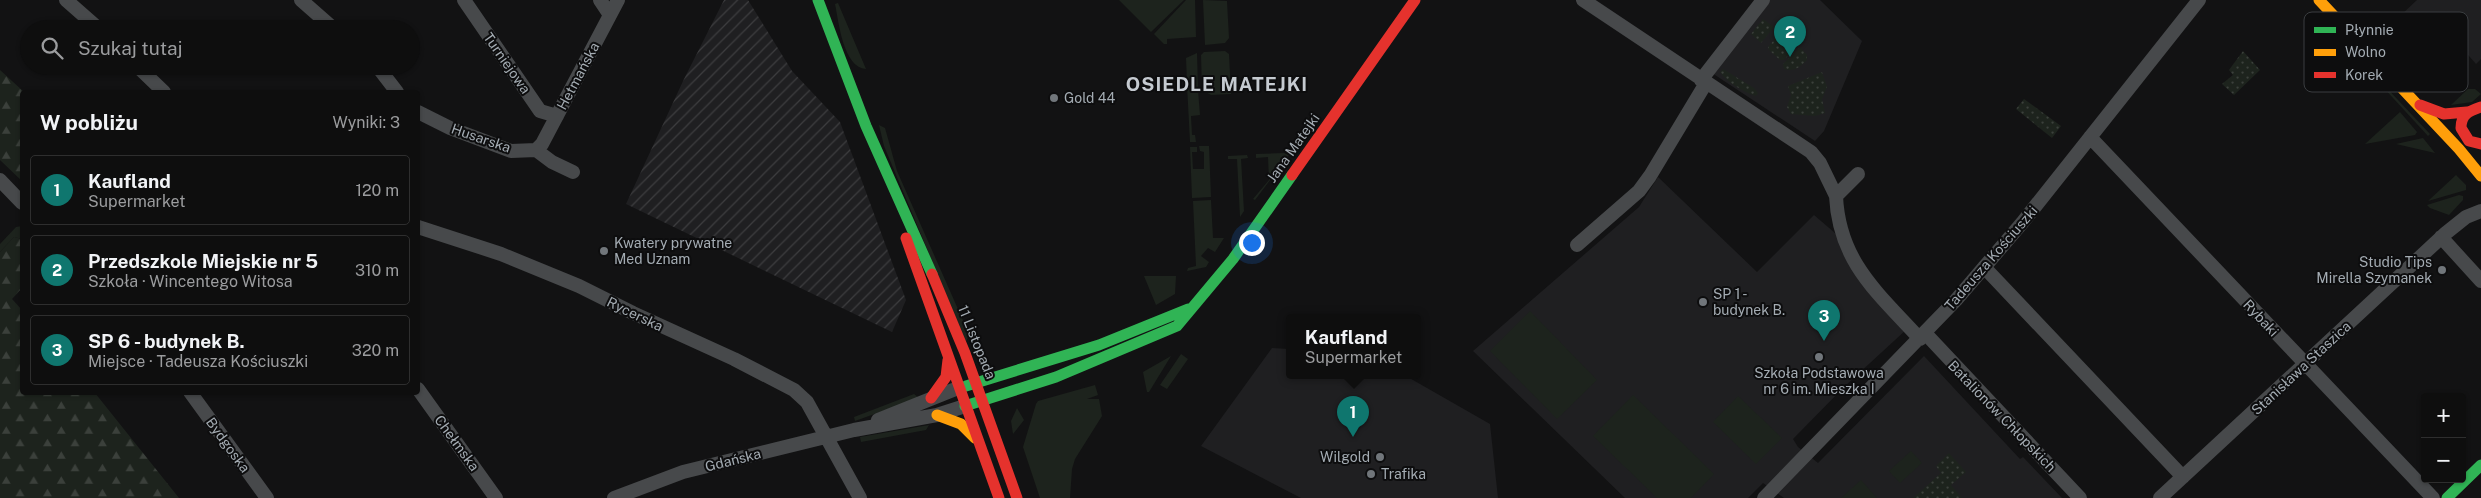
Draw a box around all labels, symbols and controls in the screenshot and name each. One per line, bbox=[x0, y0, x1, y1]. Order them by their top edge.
legend bbox=[2304, 12, 2468, 92]
pin: 2 bbox=[1774, 16, 1806, 57]
search box bbox=[20, 20, 420, 75]
text: Płynnie bbox=[2345, 22, 2394, 38]
street label: Turniejowa bbox=[480, 29, 534, 97]
icon: search bbox=[38, 34, 66, 62]
text: Szukaj tutaj bbox=[78, 37, 183, 59]
street label: Hetmańska bbox=[554, 40, 602, 112]
text: Wolno bbox=[2345, 44, 2386, 60]
text: Korek bbox=[2345, 67, 2383, 83]
district label: OSIEDLE MATEJKI bbox=[1126, 73, 1308, 95]
place label: Gold 44 bbox=[1064, 90, 1116, 106]
marker: Gold 44 bbox=[1048, 92, 1060, 104]
text: W pobliżu bbox=[40, 110, 138, 135]
street label: Jana Matejki bbox=[1263, 110, 1323, 186]
text: Wyniki: 3 bbox=[332, 113, 400, 132]
street label: Husarska bbox=[449, 120, 513, 156]
text: Kaufland bbox=[88, 170, 171, 192]
text: 1 bbox=[54, 181, 60, 200]
text: 120 m bbox=[355, 181, 399, 200]
text: Supermarket bbox=[88, 192, 185, 211]
street label: Tadeusza Kościuszki bbox=[1941, 203, 2041, 313]
your location bbox=[1239, 230, 1265, 256]
place label: Kwatery prywatne Med Uznam bbox=[614, 235, 732, 267]
marker: Kwatery prywatne Med Uznam bbox=[598, 245, 610, 257]
text: Przedszkole Miejskie nr 5 bbox=[88, 250, 318, 272]
place label: Studio Tips Mirella Szymanek bbox=[2316, 254, 2432, 286]
text: 2 bbox=[52, 261, 62, 280]
text: 310 m bbox=[355, 261, 399, 280]
marker: Studio Tips Mirella Szymanek bbox=[2436, 264, 2448, 276]
text: Szkoła · Wincentego Witosa bbox=[88, 272, 293, 291]
place label: SP 1 - budynek B. bbox=[1713, 286, 1785, 318]
street label: Rycerska bbox=[604, 294, 666, 334]
marker: SP 1 - budynek B. bbox=[1697, 296, 1709, 308]
street label: Rybaki bbox=[2240, 296, 2282, 340]
pin: 3 bbox=[1808, 300, 1840, 341]
street label: 11 Listopada bbox=[955, 303, 999, 381]
popup bbox=[1286, 314, 1421, 379]
street label: Stanisława Staszica bbox=[2248, 318, 2354, 418]
text: Kaufland bbox=[1305, 326, 1388, 348]
text: SP 6 - budynek B. bbox=[88, 330, 245, 352]
text: 3 bbox=[52, 341, 62, 360]
text: 320 m bbox=[352, 341, 399, 360]
text: Supermarket bbox=[1305, 348, 1402, 367]
marker: Szkoła Podstawowa nr 6 im. Mieszka I bbox=[1813, 351, 1825, 363]
text: Miejsce · Tadeusza Kościuszki bbox=[88, 352, 308, 371]
street label: Batalionów Chłopskich bbox=[1945, 357, 2059, 475]
place label: Szkoła Podstawowa nr 6 im. Mieszka I bbox=[1754, 365, 1884, 397]
map controls bbox=[2421, 393, 2466, 483]
button: + bbox=[2421, 393, 2466, 438]
pin: 1 bbox=[1337, 396, 1369, 437]
street label: Chełmska bbox=[431, 412, 483, 474]
street label: Bydgoska bbox=[203, 414, 253, 476]
button: − bbox=[2421, 438, 2466, 483]
street label: Gdańska bbox=[703, 445, 763, 475]
place label: Wilgold bbox=[1320, 449, 1370, 465]
marker: Wilgold bbox=[1374, 451, 1386, 463]
place label: Trafika bbox=[1381, 466, 1426, 482]
marker: Trafika bbox=[1365, 468, 1377, 480]

